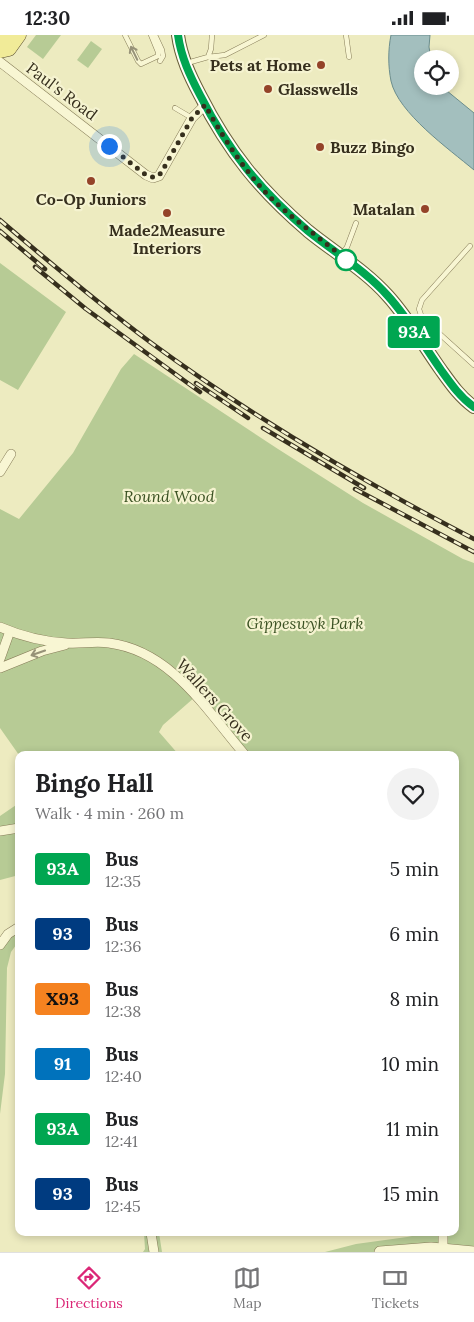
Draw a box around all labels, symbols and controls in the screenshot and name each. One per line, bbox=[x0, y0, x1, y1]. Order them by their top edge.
text: 12:30 bbox=[25, 6, 70, 30]
one-way arrow bbox=[128, 45, 138, 60]
map controls bbox=[414, 50, 459, 95]
button: locate bbox=[414, 50, 459, 95]
place label: Pets at Home bbox=[210, 55, 311, 75]
street label: Paul's Road bbox=[23, 58, 102, 124]
marker: Pets at Home bbox=[315, 59, 327, 71]
place label: Glasswells bbox=[278, 79, 358, 99]
marker: Glasswells bbox=[262, 83, 274, 95]
your location bbox=[97, 134, 122, 159]
place label: Buzz Bingo bbox=[330, 137, 415, 157]
marker: Buzz Bingo bbox=[314, 141, 326, 153]
marker: Co-Op Juniors bbox=[85, 175, 97, 187]
place label: Co-Op Juniors bbox=[36, 189, 146, 209]
place label: Matalan bbox=[353, 199, 415, 219]
marker: Matalan bbox=[419, 203, 431, 215]
marker: Made2Measure Interiors bbox=[161, 207, 173, 219]
place label: Made2Measure Interiors bbox=[109, 220, 226, 258]
unlabelled marker bbox=[335, 249, 357, 271]
line badge: 93A bbox=[385, 316, 443, 348]
text: 93A bbox=[398, 320, 430, 343]
park label: Round Wood bbox=[123, 486, 215, 506]
park label: Gippeswyk Park bbox=[246, 613, 364, 633]
one-way arrow bbox=[31, 649, 46, 658]
street label: Wallers Grove bbox=[173, 655, 258, 746]
text: Bingo Hall bbox=[35, 768, 153, 799]
button: heart bbox=[387, 768, 439, 820]
text: Walk · 4 min · 260 m bbox=[35, 803, 184, 823]
text: Bus bbox=[105, 847, 138, 871]
text: 93A bbox=[46, 857, 79, 880]
text: 5 min bbox=[390, 857, 439, 881]
text: 12:35 bbox=[105, 871, 141, 891]
text: Bus bbox=[105, 912, 138, 936]
text: 93 bbox=[52, 922, 73, 945]
text: 6 min bbox=[389, 922, 439, 946]
text: 12:36 bbox=[105, 936, 142, 956]
text: Bus bbox=[105, 977, 138, 1001]
text: X93 bbox=[46, 987, 79, 1010]
text: 8 min bbox=[389, 987, 439, 1011]
text: 12:38 bbox=[105, 1001, 141, 1021]
text: Bus bbox=[105, 1042, 138, 1066]
text: 91 bbox=[54, 1052, 71, 1075]
text: 10 min bbox=[381, 1052, 439, 1076]
text: 12:40 bbox=[105, 1066, 142, 1086]
text: Bus bbox=[105, 1107, 138, 1131]
text: 93A bbox=[46, 1117, 79, 1140]
text: 11 min bbox=[386, 1117, 439, 1141]
text: 12:41 bbox=[105, 1131, 138, 1151]
text: Bus bbox=[105, 1172, 138, 1196]
text: 93 bbox=[52, 1182, 73, 1205]
text: 15 min bbox=[383, 1182, 439, 1206]
text: 12:45 bbox=[105, 1196, 141, 1216]
tab: Directions bbox=[55, 1264, 123, 1312]
tab: Map bbox=[233, 1264, 262, 1312]
tab: Tickets bbox=[372, 1264, 419, 1312]

